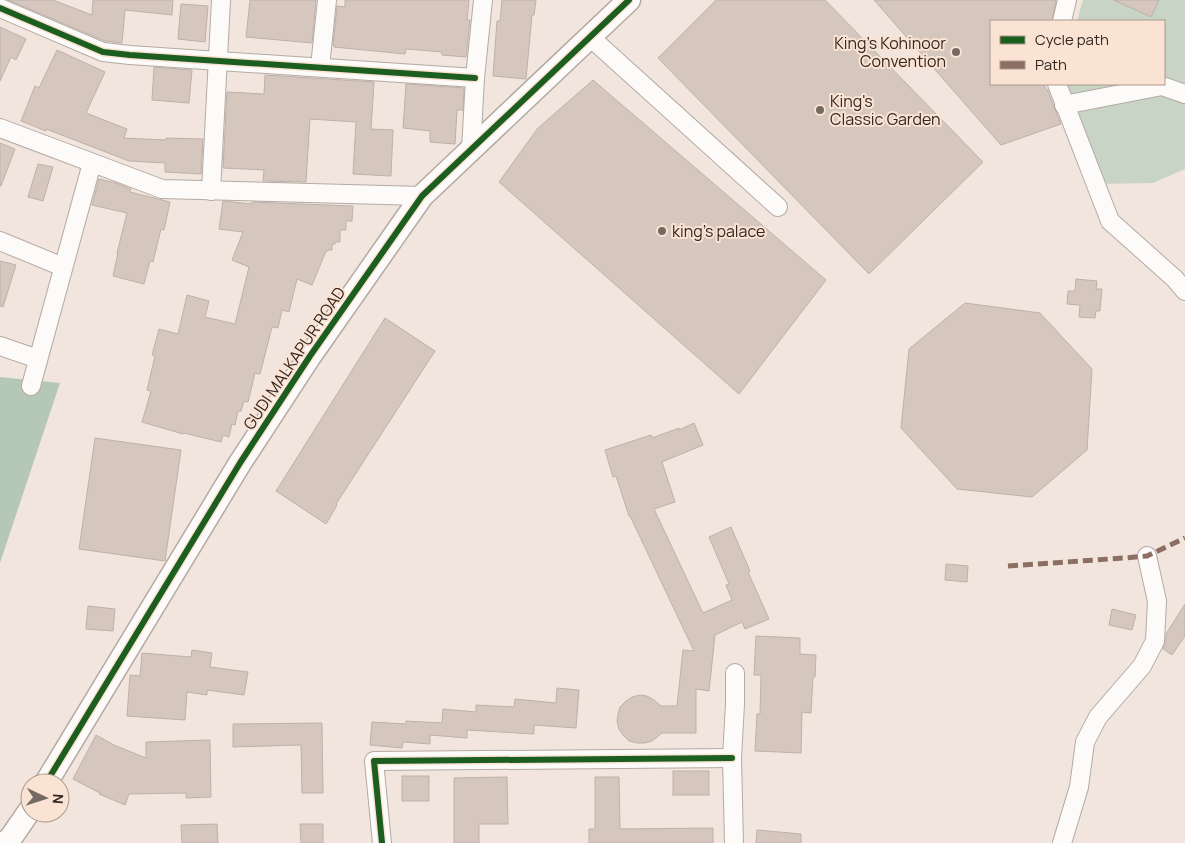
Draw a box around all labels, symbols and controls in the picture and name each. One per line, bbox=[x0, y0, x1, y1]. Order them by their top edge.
legend bbox=[990, 20, 1165, 85]
text: Cycle path bbox=[1035, 29, 1109, 50]
place label: King's Kohinoor Convention bbox=[834, 32, 946, 72]
marker: King's Kohinoor Convention bbox=[950, 46, 962, 58]
text: Path bbox=[1035, 54, 1067, 75]
place label: King's Classic Garden bbox=[830, 90, 941, 130]
marker: King's Classic Garden bbox=[814, 104, 826, 116]
place label: king's palace bbox=[672, 220, 765, 242]
marker: king's palace bbox=[656, 225, 668, 237]
street label: GUDI MALKAPUR ROAD bbox=[238, 282, 350, 434]
north arrow bbox=[20, 773, 70, 823]
text: N bbox=[49, 793, 68, 805]

